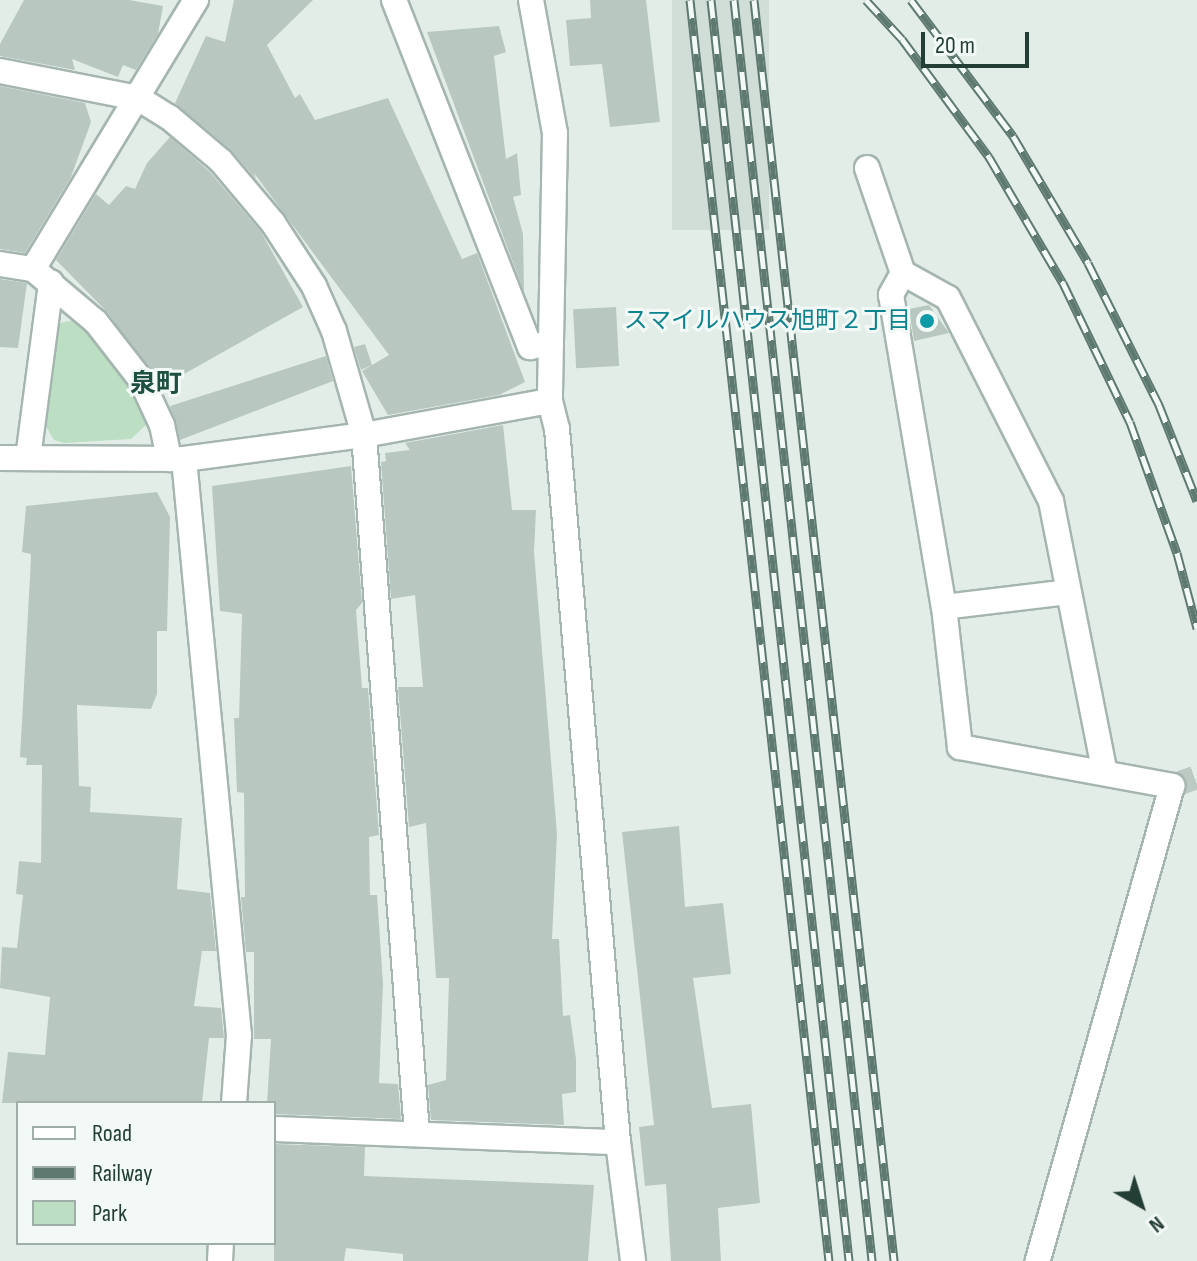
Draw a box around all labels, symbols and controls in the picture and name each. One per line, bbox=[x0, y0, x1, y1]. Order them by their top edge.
scale bar bbox=[925, 16, 1033, 66]
text: 20 m bbox=[935, 31, 975, 60]
place label: スマイルハウス旭町２丁目 bbox=[623, 307, 911, 335]
marker: スマイルハウス旭町２丁目 bbox=[918, 312, 936, 330]
district label: 泉町 bbox=[130, 369, 182, 401]
legend bbox=[16, 1101, 276, 1245]
text: Road bbox=[92, 1119, 132, 1148]
text: Railway bbox=[92, 1159, 152, 1188]
north arrow bbox=[1101, 1165, 1181, 1245]
text: Park bbox=[92, 1199, 127, 1228]
text: N bbox=[1143, 1210, 1169, 1238]

